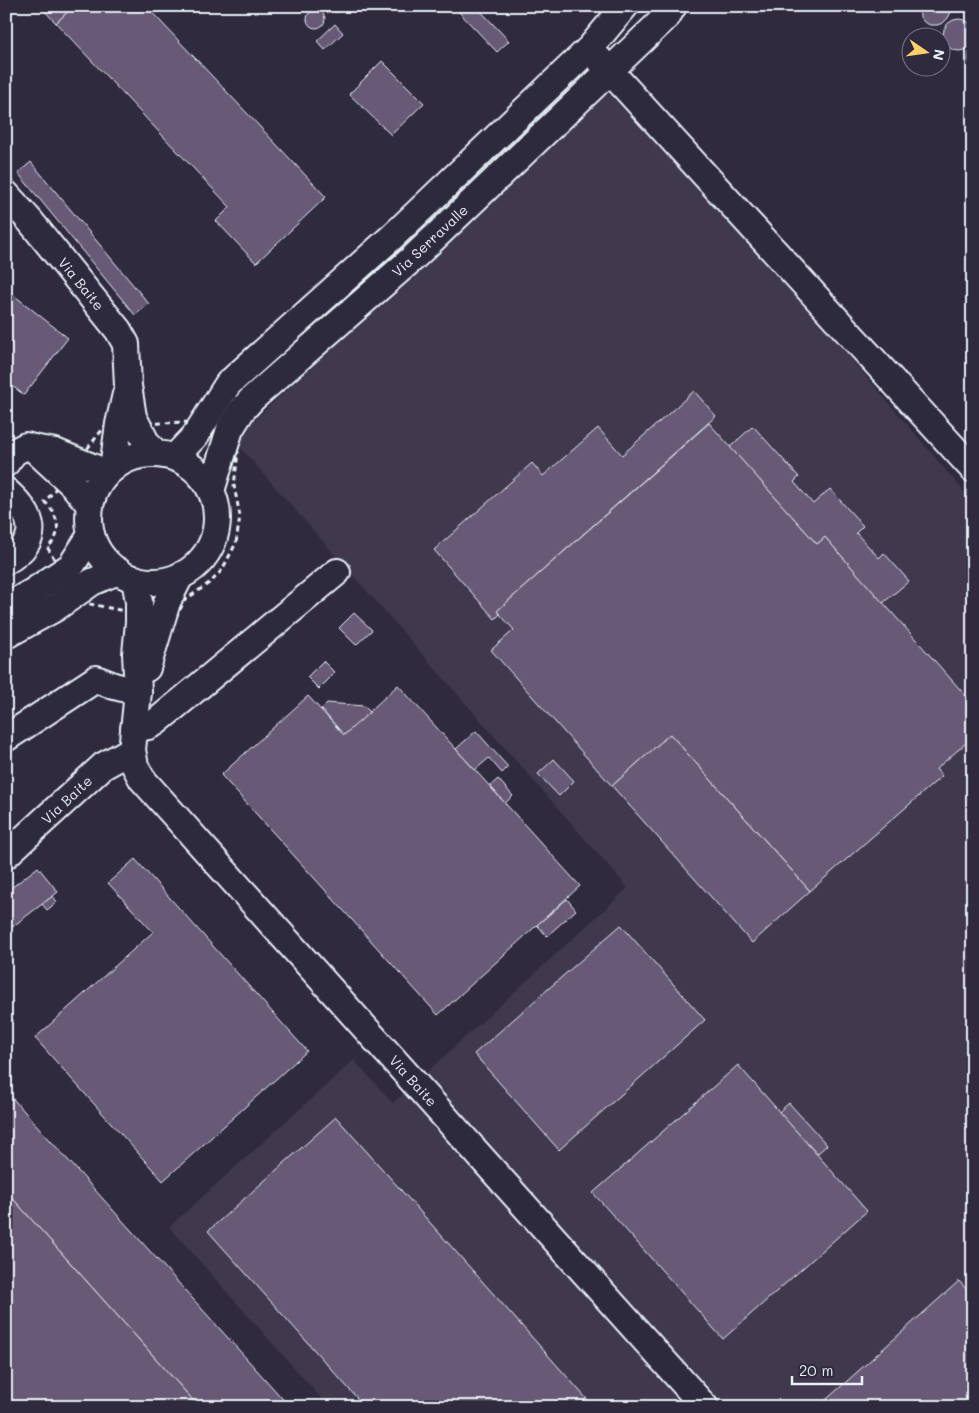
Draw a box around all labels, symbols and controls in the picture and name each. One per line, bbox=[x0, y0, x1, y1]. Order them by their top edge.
north arrow bbox=[902, 28, 952, 78]
text: N bbox=[929, 48, 950, 62]
street label: Via Serravalle bbox=[387, 200, 472, 281]
street label: Via Baite bbox=[54, 253, 109, 314]
street label: Via Baite bbox=[37, 771, 96, 828]
street label: Via Baite bbox=[385, 1051, 442, 1110]
scale bar bbox=[792, 1353, 862, 1385]
text: 20 m bbox=[799, 1360, 833, 1380]

